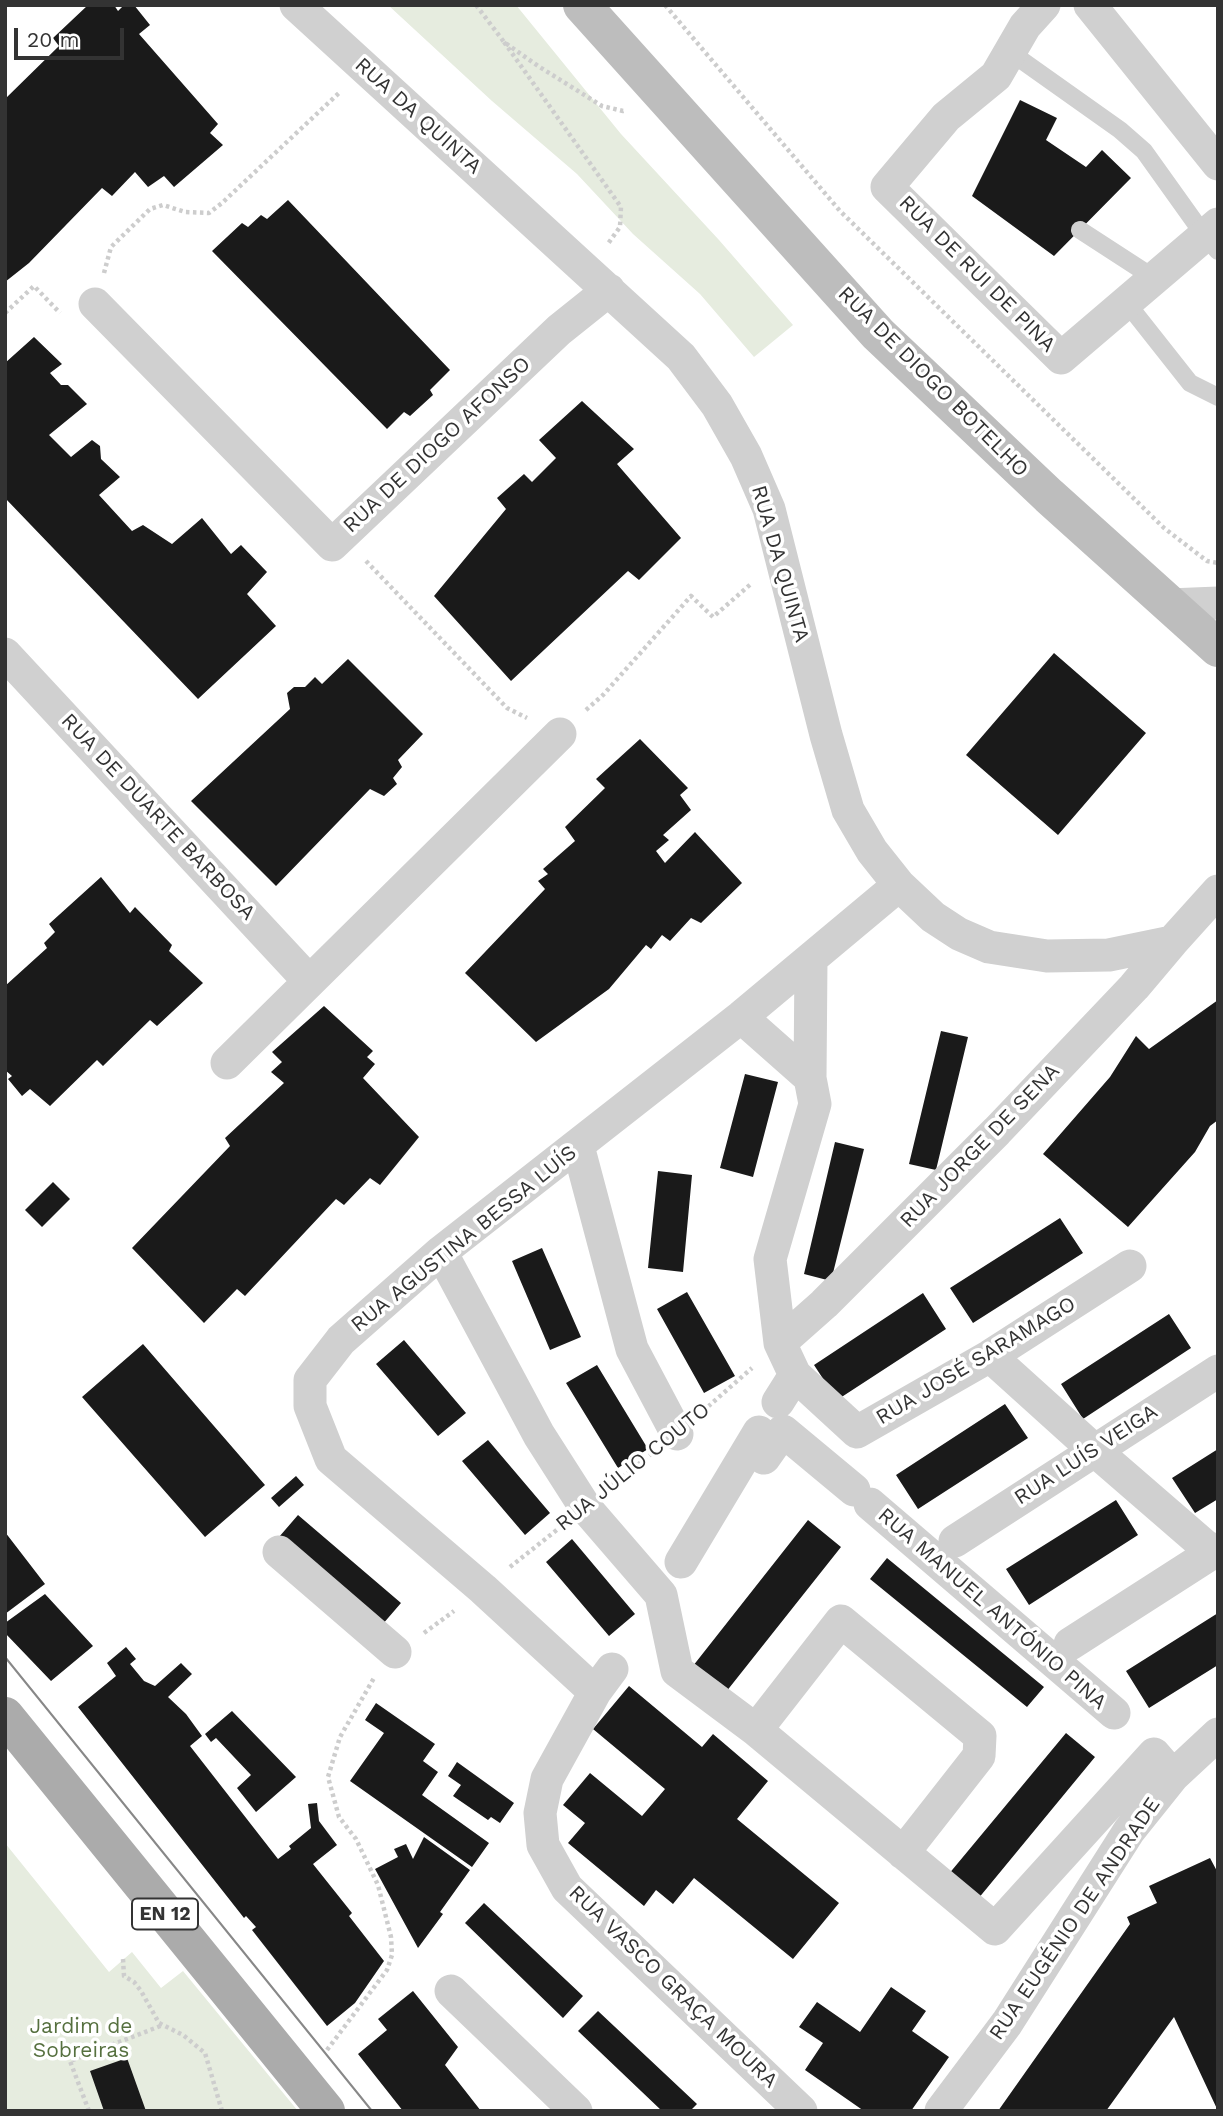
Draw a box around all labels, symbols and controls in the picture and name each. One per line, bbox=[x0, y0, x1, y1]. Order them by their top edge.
scale bar bbox=[18, 14, 128, 58]
text: 20 m bbox=[27, 27, 79, 52]
street label: RUA DA QUINTA bbox=[349, 52, 487, 180]
street label: RUA DE RUI DE PINA bbox=[893, 190, 1061, 358]
street label: RUA DE DIOGO BOTELHO bbox=[833, 282, 1033, 482]
street label: RUA DE DIOGO AFONSO bbox=[338, 352, 536, 538]
street label: RUA DA QUINTA bbox=[746, 483, 814, 645]
street label: RUA DE DUARTE BARBOSA bbox=[56, 709, 260, 925]
street label: RUA JORGE DE SENA bbox=[895, 1059, 1065, 1233]
street label: RUA AGUSTINA BESSA LUÍS bbox=[346, 1140, 582, 1338]
street label: RUA JOSÉ SARAMAGO bbox=[872, 1291, 1080, 1431]
street label: RUA JÚLIO COUTO bbox=[551, 1397, 715, 1537]
street label: RUA LUÍS VEIGA bbox=[1010, 1399, 1162, 1511]
street label: RUA MANUEL ANTÓNIO PINA bbox=[873, 1503, 1111, 1715]
street label: RUA EUGÉNIO DE ANDRADE bbox=[984, 1793, 1166, 2045]
street label: RUA VASCO GRAÇA MOURA bbox=[563, 1881, 783, 2093]
road number: EN 12 bbox=[132, 1898, 198, 1930]
park label: Jardim de Sobreiras bbox=[30, 2014, 132, 2064]

